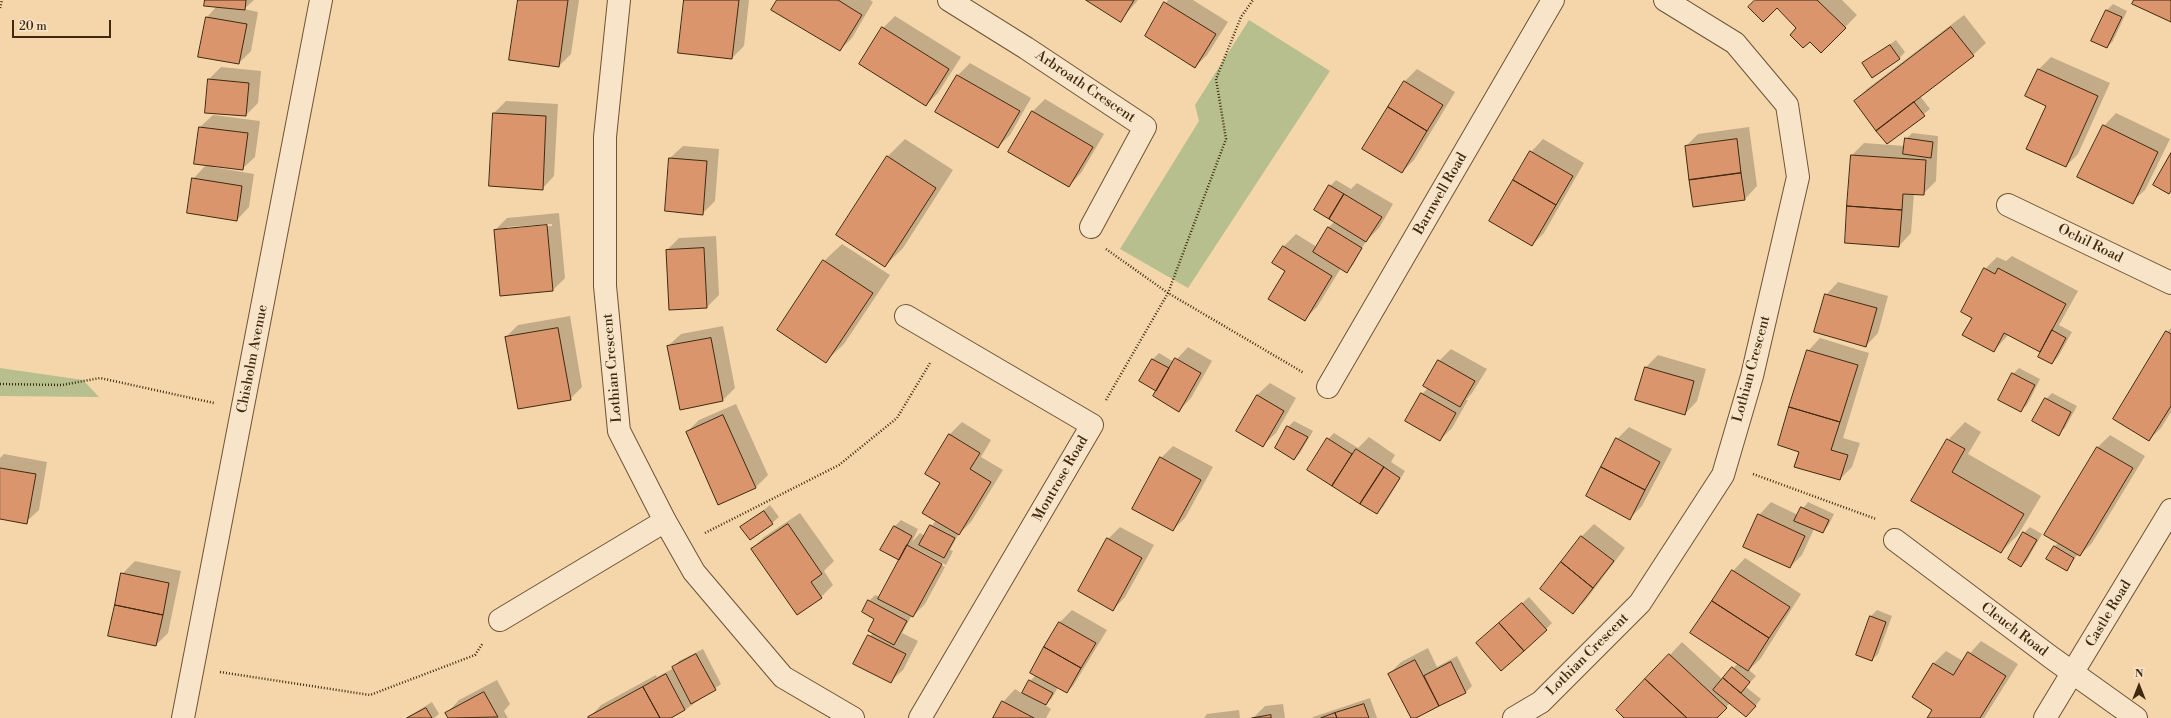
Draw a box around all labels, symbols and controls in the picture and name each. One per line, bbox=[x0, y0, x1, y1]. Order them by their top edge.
scale bar bbox=[14, 12, 113, 38]
text: 20 m bbox=[19, 19, 47, 34]
street label: Arbroath Crescent bbox=[1032, 47, 1138, 127]
street label: Barnwell Road bbox=[1411, 150, 1471, 238]
street label: Ochil Road bbox=[2055, 221, 2125, 267]
street label: Chisholm Avenue bbox=[234, 303, 272, 415]
street label: Lothian Crescent bbox=[600, 313, 626, 423]
street label: Lothian Crescent bbox=[1730, 314, 1774, 424]
street label: Montrose Road bbox=[1030, 433, 1092, 525]
street label: Castle Road bbox=[2083, 578, 2135, 650]
street label: Cleuch Road bbox=[1977, 599, 2051, 661]
street label: Lothian Crescent bbox=[1543, 610, 1633, 700]
north arrow bbox=[2119, 666, 2159, 706]
text: N bbox=[2135, 667, 2143, 681]

